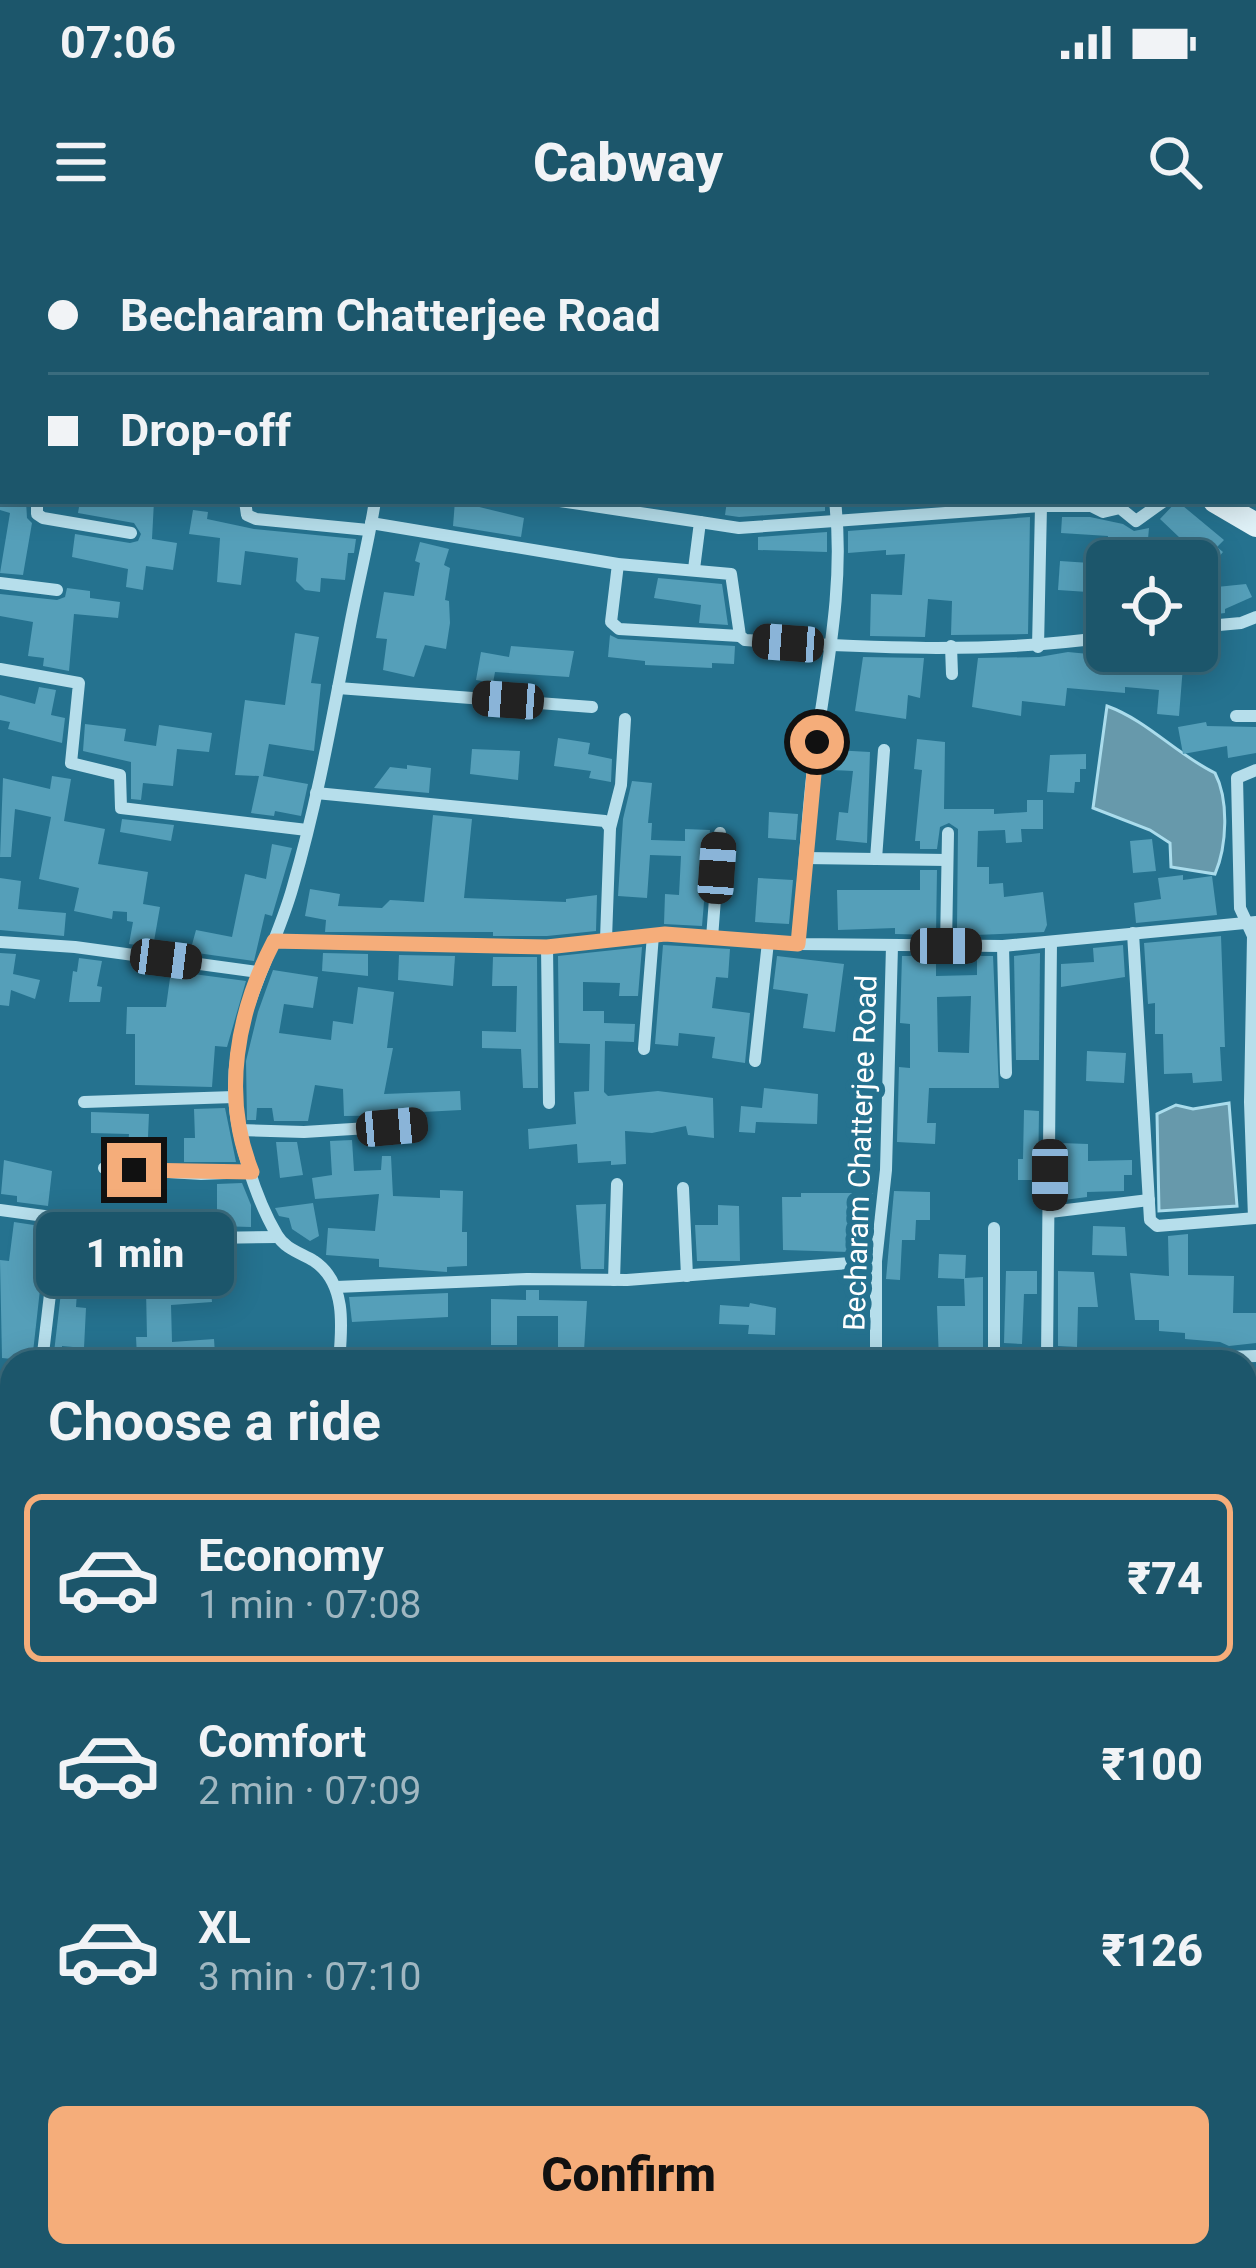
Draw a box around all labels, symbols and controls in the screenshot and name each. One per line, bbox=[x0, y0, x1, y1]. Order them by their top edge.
text: 07:06 bbox=[60, 16, 176, 69]
icon: menu bbox=[48, 129, 114, 195]
icon: search bbox=[1142, 129, 1208, 195]
text: Cabway bbox=[533, 131, 723, 194]
text: Becharam Chatterjee Road bbox=[120, 289, 661, 342]
text: Drop-off bbox=[120, 404, 291, 457]
map controls bbox=[1086, 540, 1218, 672]
button: locate bbox=[1086, 540, 1218, 672]
car bbox=[751, 623, 825, 663]
car bbox=[471, 680, 545, 720]
route start bbox=[790, 715, 844, 769]
car bbox=[697, 831, 737, 905]
car bbox=[910, 928, 982, 964]
car bbox=[128, 937, 204, 981]
street label: Becharam Chatterjee Road bbox=[836, 974, 884, 1332]
car bbox=[355, 1106, 429, 1148]
car bbox=[1032, 1139, 1068, 1211]
route end bbox=[107, 1143, 161, 1197]
callout: 1 min bbox=[35, 1212, 233, 1296]
text: 1 min bbox=[86, 1231, 184, 1277]
text: Choose a ride bbox=[48, 1390, 381, 1453]
icon: car bbox=[54, 1524, 162, 1632]
text: Economy bbox=[198, 1529, 384, 1582]
text: ₹74 bbox=[1127, 1552, 1203, 1605]
text: 1 min · 07:08 bbox=[198, 1582, 421, 1628]
icon: car bbox=[54, 1710, 162, 1818]
text: Comfort bbox=[198, 1715, 366, 1768]
text: ₹100 bbox=[1101, 1738, 1203, 1791]
text: 2 min · 07:09 bbox=[198, 1768, 421, 1814]
icon: car bbox=[54, 1896, 162, 2004]
text: XL bbox=[198, 1901, 251, 1954]
text: ₹126 bbox=[1101, 1924, 1203, 1977]
text: 3 min · 07:10 bbox=[198, 1954, 421, 2000]
button: Confirm bbox=[48, 2106, 1209, 2244]

